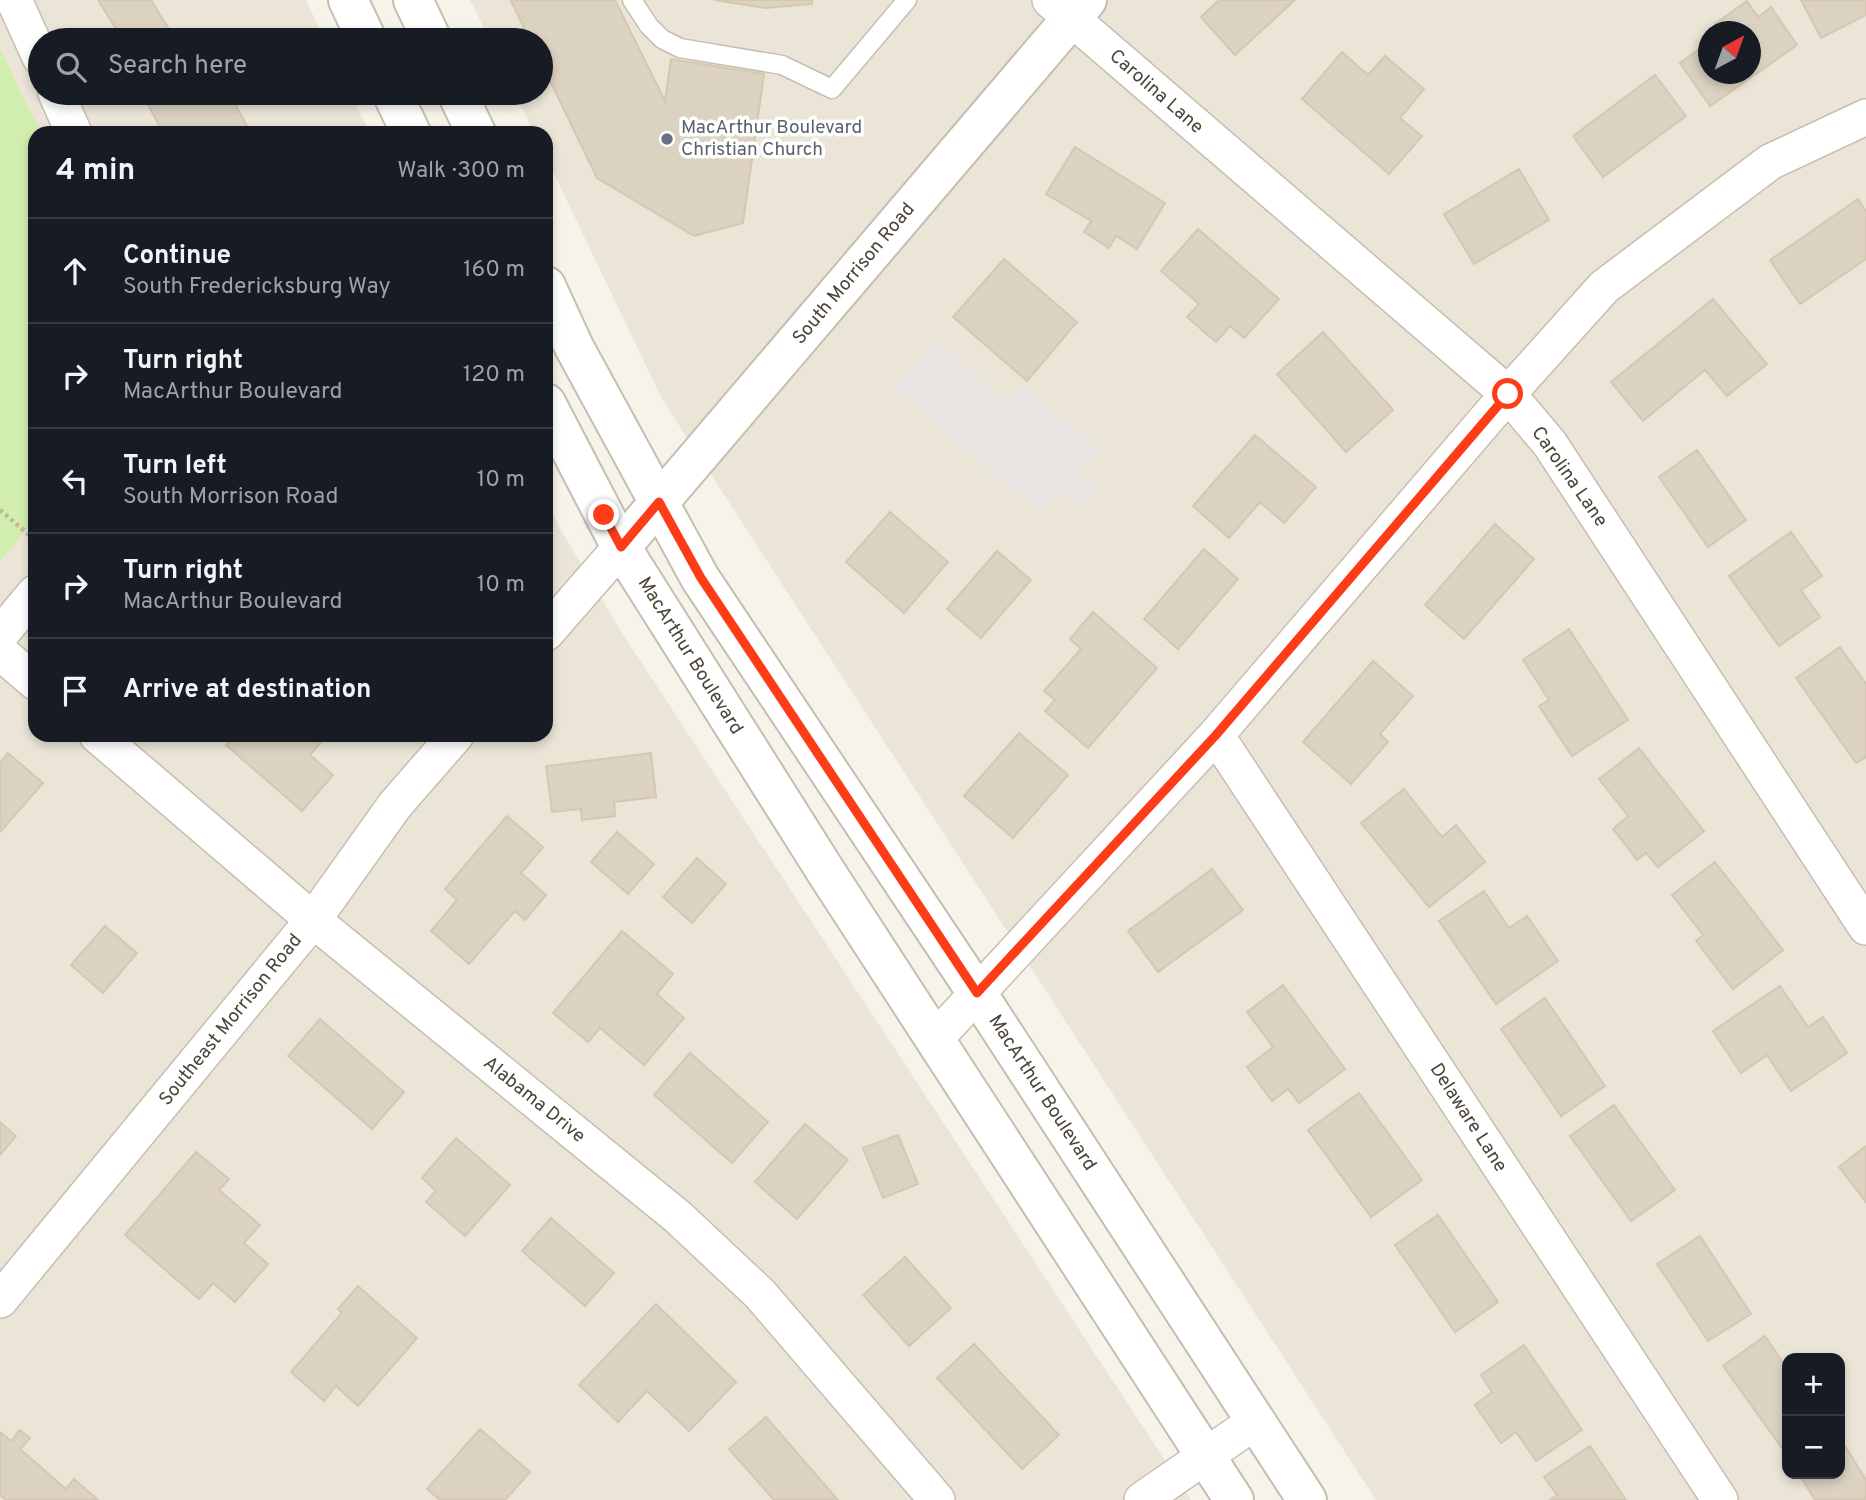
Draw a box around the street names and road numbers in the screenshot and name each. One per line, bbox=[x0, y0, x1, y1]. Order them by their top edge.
street label: Carolina Lane bbox=[1104, 45, 1208, 139]
street label: South Morrison Road bbox=[788, 198, 920, 350]
street label: Carolina Lane bbox=[1526, 422, 1612, 532]
street label: MacArthur Boulevard bbox=[632, 573, 748, 739]
street label: Southeast Morrison Road bbox=[154, 929, 308, 1111]
street label: MacArthur Boulevard bbox=[983, 1010, 1101, 1176]
street label: Alabama Drive bbox=[478, 1051, 590, 1149]
street label: Delaware Lane bbox=[1424, 1059, 1512, 1177]

